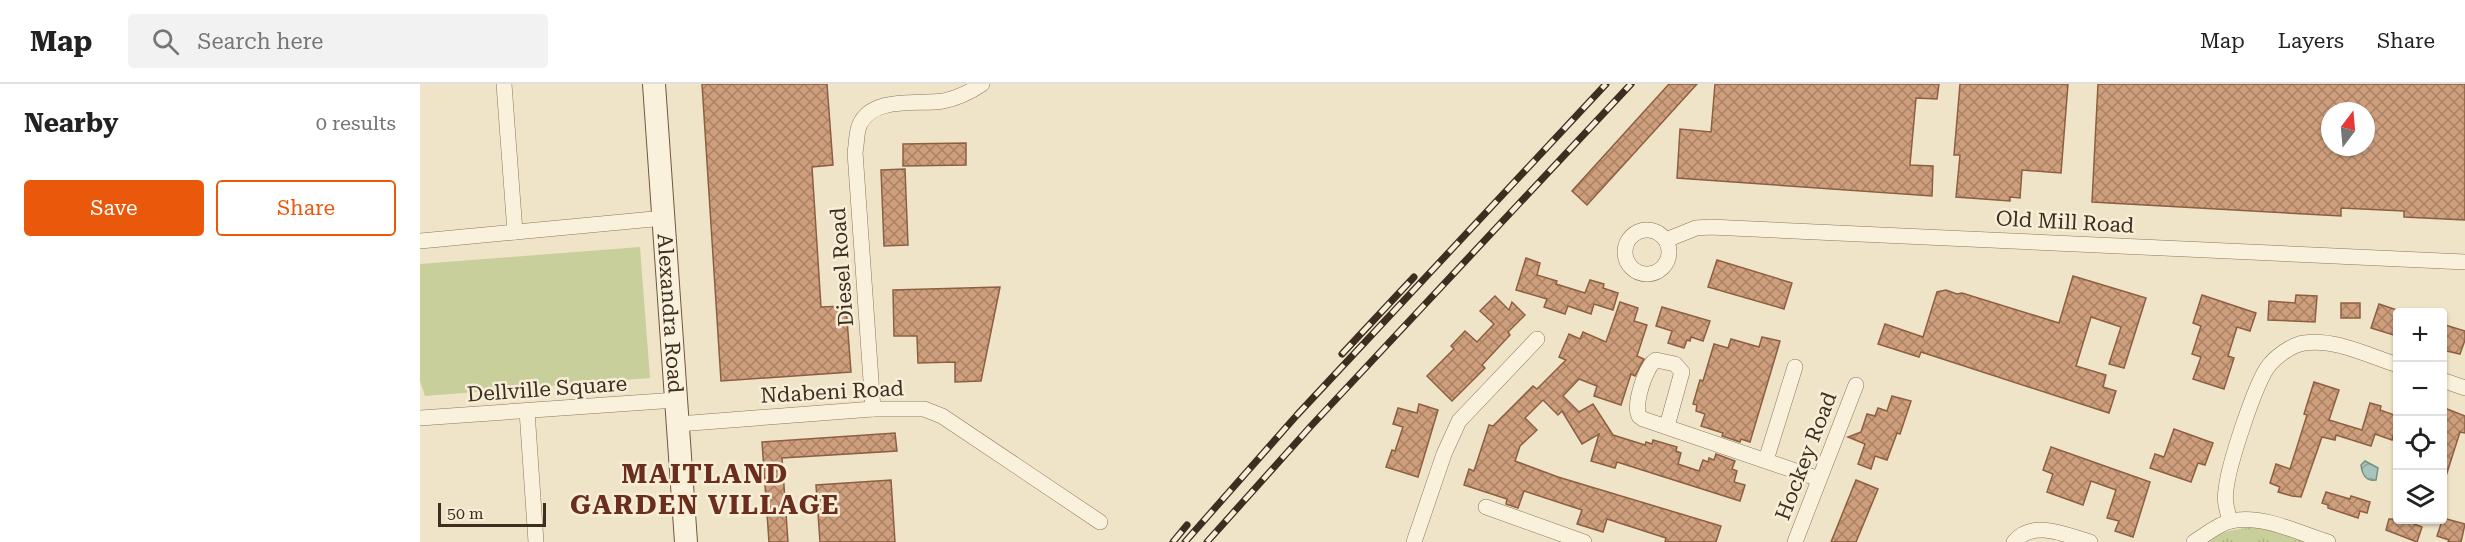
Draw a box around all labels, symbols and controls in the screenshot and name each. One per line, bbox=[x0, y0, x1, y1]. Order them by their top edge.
search box bbox=[128, 14, 548, 68]
text: Map bbox=[30, 25, 92, 58]
icon: search bbox=[149, 25, 182, 58]
text: Search here bbox=[197, 29, 323, 54]
text: Map bbox=[2200, 29, 2245, 53]
text: Layers bbox=[2278, 29, 2344, 53]
text: Share bbox=[2377, 29, 2435, 53]
north arrow bbox=[2321, 102, 2375, 156]
text: Nearby bbox=[24, 108, 118, 138]
text: 0 results bbox=[316, 111, 396, 135]
button: Save bbox=[24, 180, 204, 236]
button: Share bbox=[216, 180, 396, 236]
street label: Diesel Road bbox=[826, 206, 858, 327]
street label: Old Mill Road bbox=[1995, 206, 2135, 238]
street label: Alexandra Road bbox=[652, 233, 688, 395]
map controls bbox=[2393, 308, 2447, 524]
button: + bbox=[2393, 308, 2447, 362]
button: − bbox=[2393, 362, 2447, 416]
street label: Dellville Square bbox=[466, 371, 628, 407]
street label: Ndabeni Road bbox=[760, 376, 905, 408]
street label: Hockey Road bbox=[1771, 388, 1842, 523]
button: locate bbox=[2393, 416, 2447, 470]
district label: MAITLAND GARDEN VILLAGE bbox=[570, 458, 840, 521]
button: layers bbox=[2393, 470, 2447, 524]
scale bar bbox=[438, 500, 546, 528]
text: 50 m bbox=[447, 504, 484, 523]

